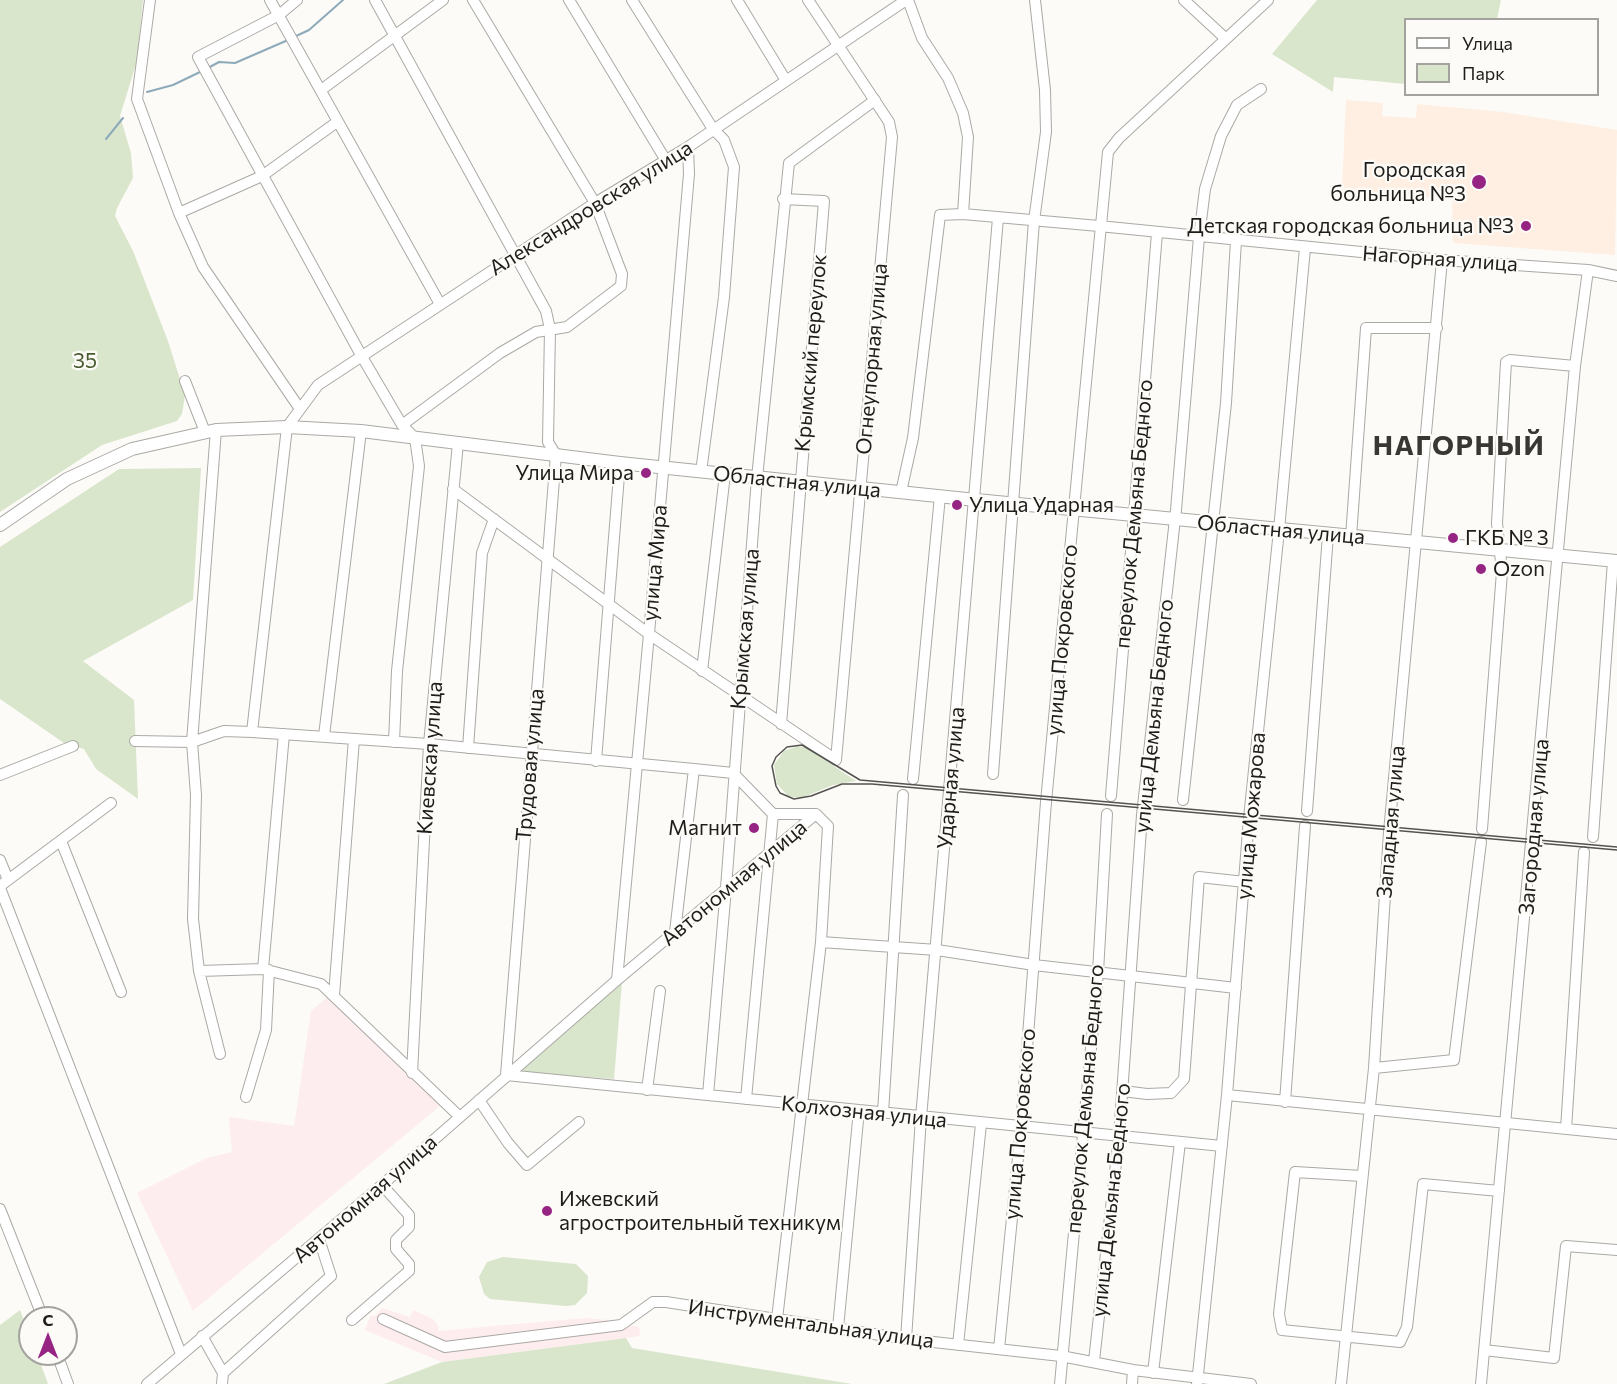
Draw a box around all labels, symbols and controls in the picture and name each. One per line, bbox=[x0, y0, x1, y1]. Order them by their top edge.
legend bbox=[1404, 18, 1599, 96]
text: Улица bbox=[1462, 32, 1513, 54]
text: Парк bbox=[1462, 62, 1505, 84]
street label: Александровская улица bbox=[485, 135, 697, 281]
place label: Городская больница №3 bbox=[1330, 157, 1466, 207]
marker: Городская больница №3 bbox=[1470, 173, 1488, 191]
place label: Детская городская больница №3 bbox=[1187, 213, 1514, 239]
marker: Детская городская больница №3 bbox=[1519, 219, 1533, 233]
street label: Нагорная улица bbox=[1361, 241, 1519, 277]
street label: Крымский переулок bbox=[790, 253, 832, 453]
street label: Огнеупорная улица bbox=[851, 262, 893, 456]
park label: 35 bbox=[73, 348, 97, 374]
street label: переулок Демьяна Бедного bbox=[1110, 378, 1158, 650]
district label: НАГОРНЫЙ bbox=[1373, 430, 1545, 462]
place label: Улица Мира bbox=[515, 460, 634, 486]
street label: Областная улица bbox=[712, 461, 882, 503]
marker: Улица Мира bbox=[639, 466, 653, 480]
place label: Улица Ударная bbox=[969, 492, 1114, 518]
marker: Улица Ударная bbox=[950, 498, 964, 512]
street label: улица Мира bbox=[637, 504, 673, 622]
street label: Областная улица bbox=[1196, 510, 1366, 550]
place label: ГКБ № 3 bbox=[1465, 525, 1549, 551]
marker: ГКБ № 3 bbox=[1446, 531, 1460, 545]
street label: улица Покровского bbox=[1041, 543, 1083, 737]
street label: Крымская улица bbox=[725, 547, 765, 711]
place label: Ozon bbox=[1493, 556, 1545, 582]
marker: Ozon bbox=[1474, 562, 1488, 576]
street label: улица Демьяна Бедного bbox=[1129, 598, 1179, 834]
street label: Киевская улица bbox=[412, 681, 448, 835]
street label: Трудовая улица bbox=[511, 688, 549, 842]
street label: Ударная улица bbox=[932, 706, 970, 850]
street label: улица Можарова bbox=[1231, 731, 1271, 901]
street label: Загородная улица bbox=[1514, 738, 1554, 916]
street label: Западная улица bbox=[1372, 744, 1410, 900]
street label: Автономная улица bbox=[656, 815, 812, 951]
place label: Магнит bbox=[668, 815, 742, 841]
marker: Магнит bbox=[747, 821, 761, 835]
street label: переулок Демьяна Бедного bbox=[1061, 963, 1109, 1235]
street label: улица Покровского bbox=[999, 1027, 1041, 1221]
street label: улица Демьяна Бедного bbox=[1086, 1082, 1136, 1318]
street label: Колхозная улица bbox=[780, 1091, 948, 1133]
street label: Автономная улица bbox=[288, 1130, 442, 1268]
place label: Ижевский агростроительный техникум bbox=[559, 1186, 841, 1236]
marker: Ижевский агростроительный техникум bbox=[540, 1204, 554, 1218]
street label: Инструментальная улица bbox=[687, 1294, 935, 1354]
north arrow bbox=[18, 1306, 78, 1366]
text: С bbox=[43, 1310, 53, 1329]

